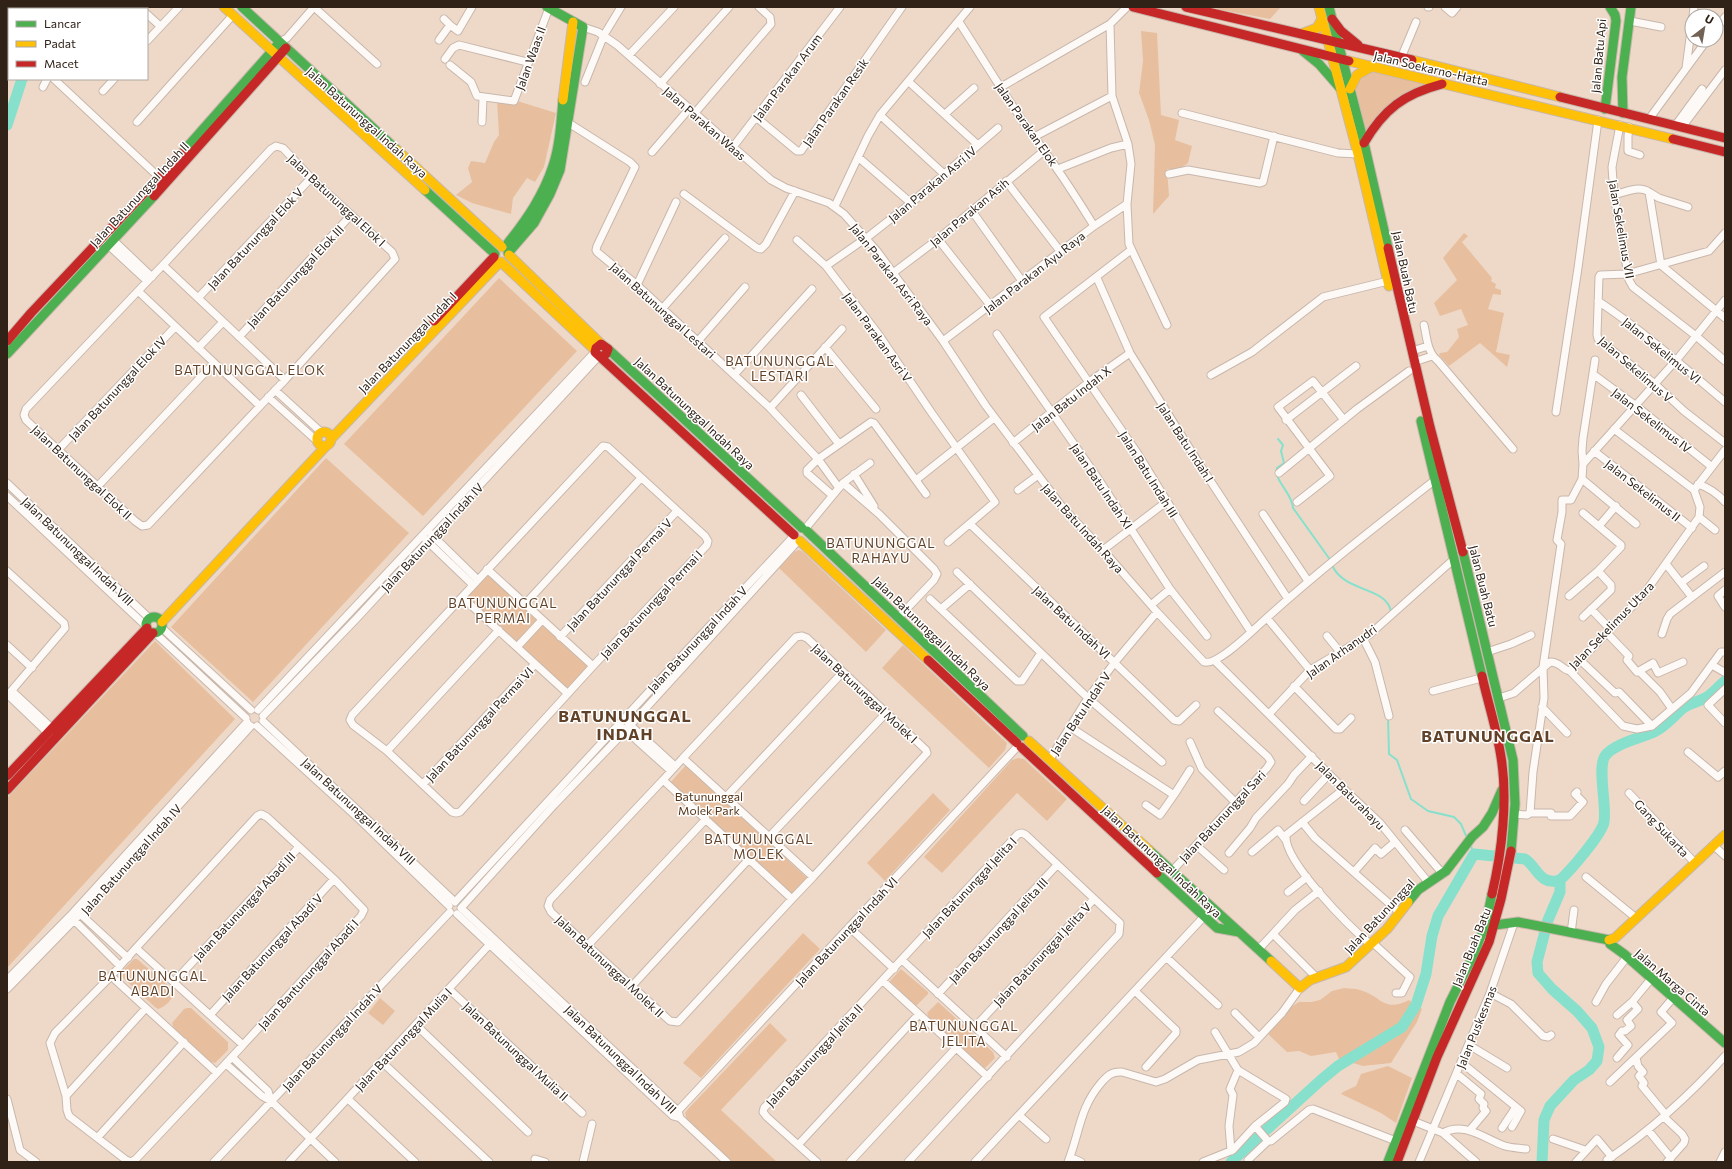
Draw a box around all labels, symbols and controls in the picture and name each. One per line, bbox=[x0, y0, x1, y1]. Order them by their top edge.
legend bbox=[8, 8, 148, 80]
north arrow bbox=[1684, 8, 1724, 48]
text: U bbox=[1703, 11, 1716, 27]
text: Lancar bbox=[44, 16, 81, 30]
street label: Jalan Batu Api bbox=[1588, 18, 1609, 94]
street label: Jalan Waas II bbox=[512, 24, 549, 92]
street label: Jalan Parakan Arum bbox=[750, 31, 825, 124]
text: Padat bbox=[44, 36, 76, 50]
street label: Jalan Soekarno-Hatta bbox=[1372, 48, 1490, 89]
street label: Jalan Parakan Resik bbox=[799, 55, 872, 149]
text: Macet bbox=[44, 56, 79, 70]
street label: Jalan Batununggal Indah Raya bbox=[303, 64, 430, 181]
street label: Jalan Parakan Elok bbox=[992, 80, 1061, 169]
street label: Jalan Parakan Waas bbox=[660, 83, 749, 163]
street label: Jalan Batununggal Indah II bbox=[87, 139, 192, 250]
street label: Jalan Parakan Asri IV bbox=[885, 143, 979, 226]
street label: Jalan Batununggal Elok I bbox=[285, 151, 389, 250]
street label: Jalan Parakan Asih bbox=[927, 175, 1012, 250]
street label: Jalan Sekelimus VII bbox=[1605, 178, 1638, 280]
street label: Jalan Batununggal Elok V bbox=[204, 184, 306, 292]
street label: Jalan Parakan Asri Raya bbox=[847, 220, 936, 328]
street label: Jalan Batununggal Elok III bbox=[244, 222, 347, 331]
street label: Jalan Parakan Ayu Raya bbox=[981, 228, 1088, 317]
street label: Jalan Buah Batu bbox=[1389, 230, 1422, 315]
street label: Jalan Batununggal Lestari bbox=[607, 259, 718, 362]
street label: Jalan Batununggal Indah I bbox=[355, 289, 460, 396]
street label: Jalan Parakan Asri V bbox=[840, 290, 915, 385]
street label: Jalan Sekelimus VI bbox=[1620, 314, 1704, 386]
street label: Jalan Batununggal Elok IV bbox=[65, 333, 169, 443]
street label: Jalan Sekelimus V bbox=[1596, 333, 1676, 405]
district label: BATUNUNGGAL LESTARI bbox=[725, 353, 835, 384]
street label: Jalan Batununggal Indah Raya bbox=[632, 354, 758, 473]
district label: BATUNUNGGAL ELOK bbox=[174, 362, 326, 378]
street label: Jalan Batu Indah X bbox=[1028, 363, 1114, 434]
street label: Jalan Sekelimus IV bbox=[1609, 385, 1694, 456]
street label: Jalan Batu Indah I bbox=[1154, 400, 1217, 485]
street label: Jalan Batununggal Elok II bbox=[28, 422, 135, 523]
street label: Jalan Batu Indah III bbox=[1116, 428, 1181, 520]
street label: Jalan Batu Indah XI bbox=[1067, 440, 1136, 532]
street label: Jalan Sekelimus II bbox=[1602, 456, 1684, 525]
street label: Jalan Batununggal Indah IV bbox=[378, 480, 487, 595]
street label: Jalan Batu Indah Raya bbox=[1038, 480, 1127, 576]
street label: Jalan Batununggal Indah VIII bbox=[19, 494, 137, 609]
street label: Jalan Batununggal Permai V bbox=[564, 515, 675, 633]
district label: BATUNUNGGAL RAHAYU bbox=[826, 535, 936, 566]
street label: Jalan Buah Batu bbox=[1466, 544, 1501, 629]
street label: Jalan Batununggal Permai I bbox=[597, 547, 706, 662]
street label: Jalan Batununggal Indah Raya bbox=[870, 573, 994, 694]
street label: Jalan Sekelimus Utara bbox=[1566, 578, 1657, 672]
street label: Jalan Batununggal Indah V bbox=[644, 583, 751, 696]
street label: Jalan Batu Indah VI bbox=[1030, 583, 1113, 662]
district label: BATUNUNGGAL PERMAI bbox=[448, 595, 558, 626]
street label: Jalan Arhanudri bbox=[1303, 621, 1380, 681]
street label: Jalan Batununggal Molek I bbox=[809, 640, 921, 746]
street label: Jalan Batununggal Permai VI bbox=[422, 664, 536, 785]
street label: Jalan Batu Indah V bbox=[1047, 669, 1114, 758]
district label: BATUNUNGGAL INDAH bbox=[558, 706, 692, 743]
district label: BATUNUNGGAL bbox=[1421, 726, 1555, 745]
street label: Jalan Batununggal Indah VIII bbox=[299, 755, 419, 868]
street label: Jalan Baturahayu bbox=[1313, 758, 1388, 833]
street label: Jalan Batununggal Sari bbox=[1176, 767, 1269, 865]
park label: Batununggal Molek Park bbox=[675, 789, 743, 817]
street label: Gang Sukarta bbox=[1632, 796, 1692, 860]
street label: Jalan Batununggal Indah IV bbox=[78, 801, 185, 918]
street label: Jalan Batununggal Indah Raya bbox=[1099, 802, 1225, 921]
district label: BATUNUNGGAL MOLEK bbox=[704, 831, 814, 862]
street label: Jalan Batununggal Jelita I bbox=[919, 834, 1020, 941]
street label: Jalan Batununggal Abadi III bbox=[190, 849, 299, 964]
street label: Jalan Batununggal Indah VI bbox=[792, 874, 901, 989]
street label: Jalan Batununggal Jelita III bbox=[946, 875, 1051, 986]
street label: Jalan Batununggal bbox=[1341, 876, 1418, 957]
street label: Jalan Batununggal Abadi V bbox=[219, 891, 326, 1004]
street label: Jalan Batununggal Jelita V bbox=[990, 899, 1094, 1009]
street label: Jalan Buah Batu bbox=[1449, 906, 1494, 989]
street label: Jalan Batununggal Molek II bbox=[552, 912, 667, 1020]
street label: Jalan Bantununggal Abadi I bbox=[255, 916, 362, 1033]
street label: Jalan Marga Cinta bbox=[1632, 946, 1713, 1019]
district label: BATUNUNGGAL ABADI bbox=[98, 968, 208, 999]
street label: Jalan Batununggal Indah V bbox=[279, 981, 386, 1094]
street label: Jalan Puskesmas bbox=[1453, 983, 1500, 1071]
street label: Jalan Batununggal Mulia I bbox=[352, 985, 455, 1094]
street label: Jalan Batununggal Mulia II bbox=[460, 999, 571, 1104]
street label: Jalan Batununggal Jelita II bbox=[763, 1001, 866, 1110]
street label: Jalan Batununggal Indah VIII bbox=[562, 1002, 680, 1117]
district label: BATUNUNGGAL JELITA bbox=[909, 1018, 1019, 1049]

